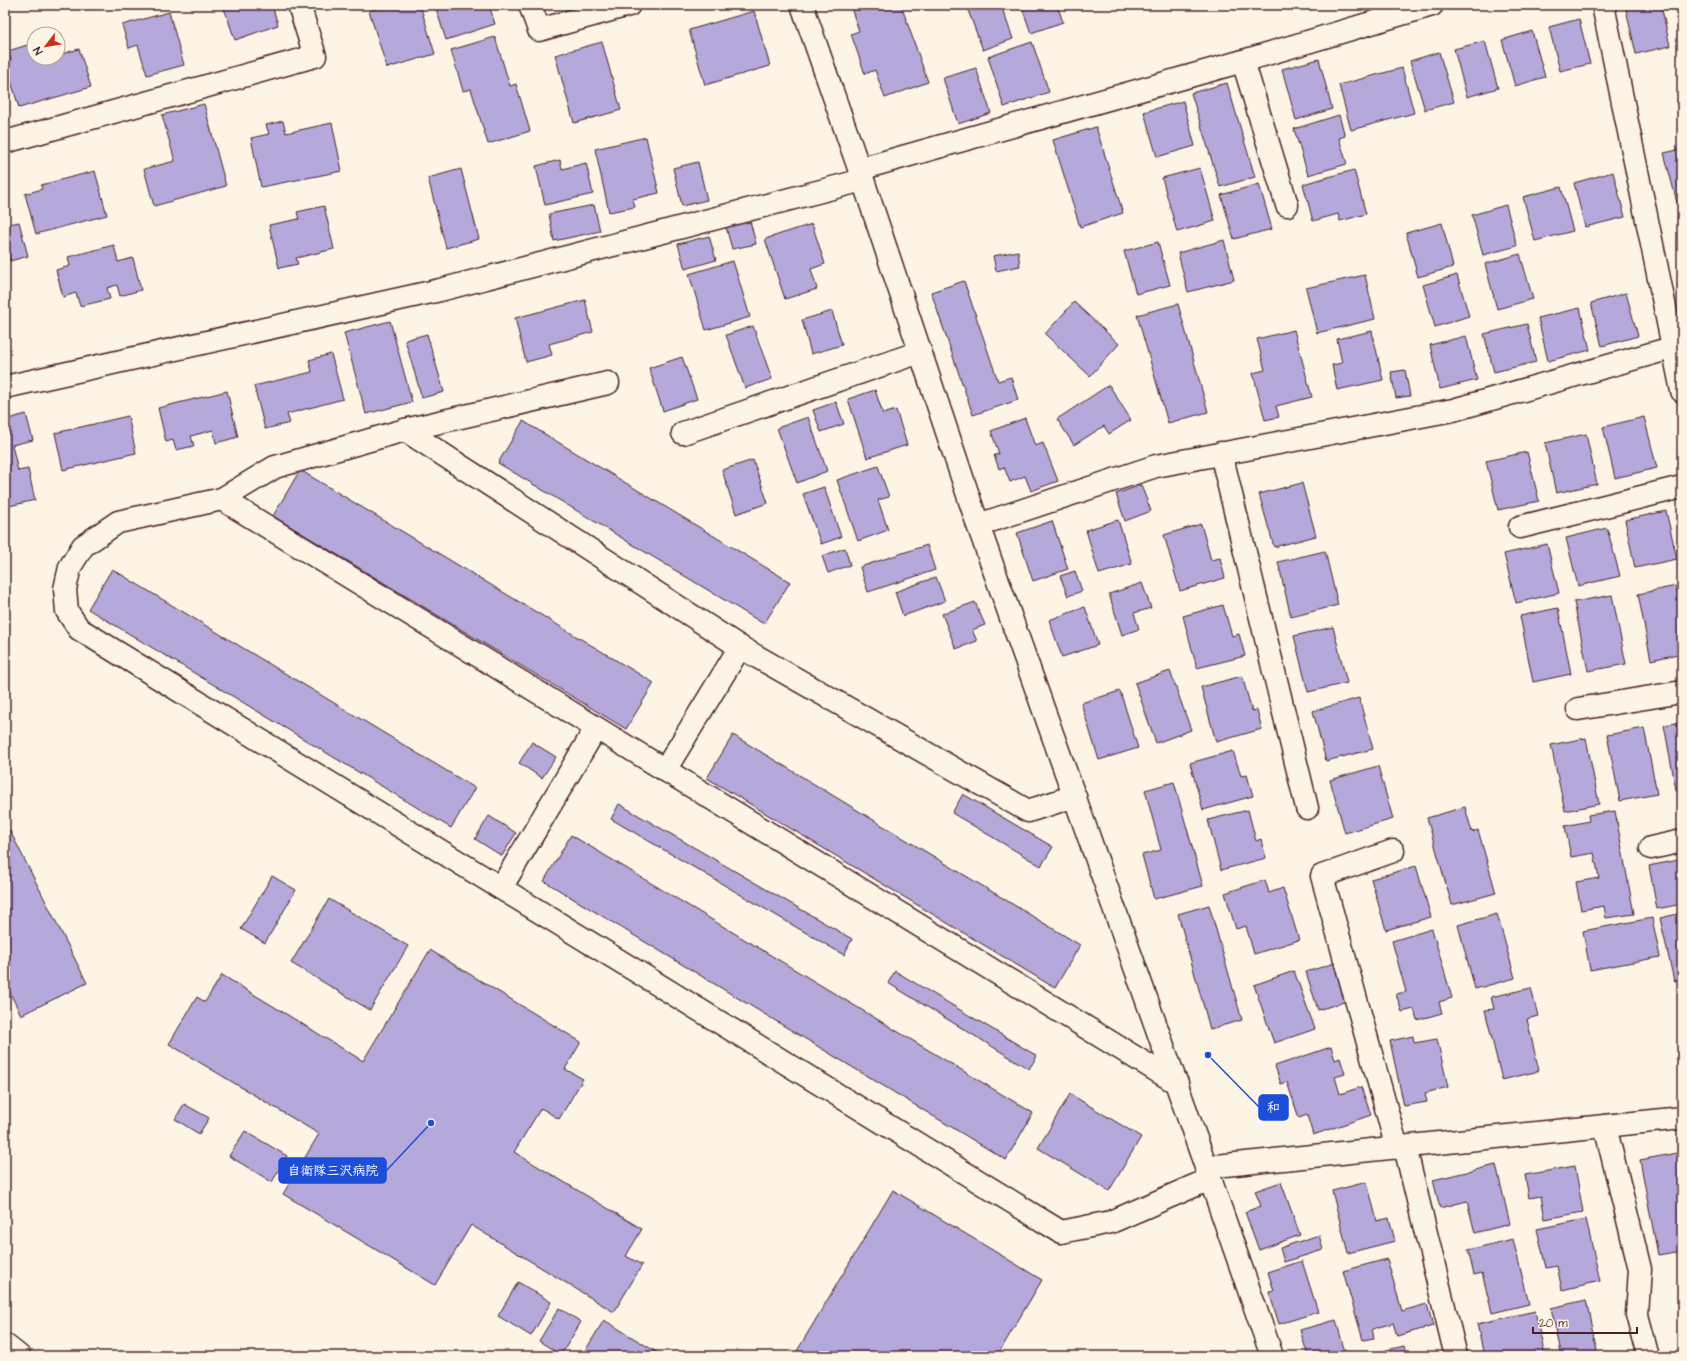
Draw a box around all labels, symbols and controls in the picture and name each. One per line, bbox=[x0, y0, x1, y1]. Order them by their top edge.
north arrow bbox=[26, 26, 66, 66]
text: N bbox=[30, 44, 46, 58]
callout: 和 bbox=[1259, 1095, 1288, 1120]
text: 和 bbox=[1266, 1099, 1280, 1117]
callout: 自衛隊三沢病院 bbox=[279, 1158, 386, 1183]
text: 自衛隊三沢病院 bbox=[287, 1162, 379, 1180]
scale bar bbox=[1533, 1309, 1637, 1335]
text: 20 m bbox=[1539, 1315, 1568, 1332]

